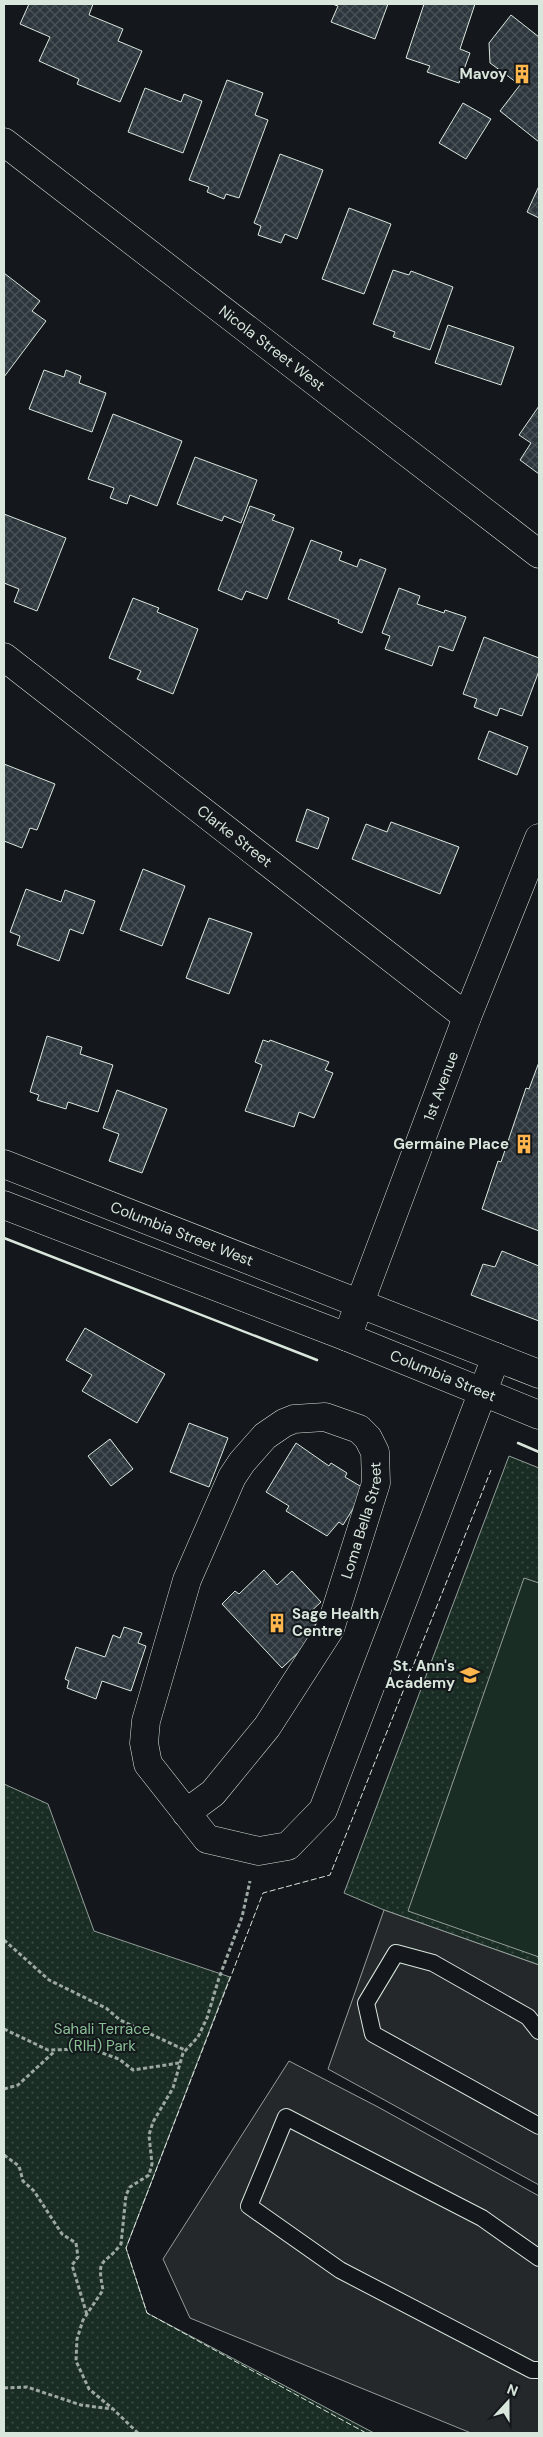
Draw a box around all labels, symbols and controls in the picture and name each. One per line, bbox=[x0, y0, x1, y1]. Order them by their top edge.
building icon: Mavoy bbox=[511, 63, 533, 85]
place label: Mavoy bbox=[459, 64, 507, 84]
street label: Nicola Street West bbox=[215, 301, 329, 396]
street label: Clarke Street bbox=[193, 801, 276, 872]
street label: 1st Avenue bbox=[419, 1048, 463, 1124]
building icon: Germaine Place bbox=[513, 1133, 535, 1155]
place label: Germaine Place bbox=[393, 1134, 509, 1154]
street label: Columbia Street West bbox=[107, 1197, 256, 1271]
street label: Columbia Street bbox=[387, 1345, 499, 1406]
street label: Loma Bella Street bbox=[336, 1462, 386, 1581]
place label: Sage Health Centre bbox=[292, 1604, 379, 1641]
building icon: Sage Health Centre bbox=[266, 1612, 288, 1634]
place label: St. Ann's Academy bbox=[385, 1656, 455, 1693]
school or university icon: St. Ann's Academy bbox=[459, 1664, 481, 1686]
park label: Sahali Terrace (RIH) Park bbox=[54, 2019, 150, 2056]
north arrow bbox=[483, 2377, 533, 2427]
text: N bbox=[505, 2380, 521, 2400]

